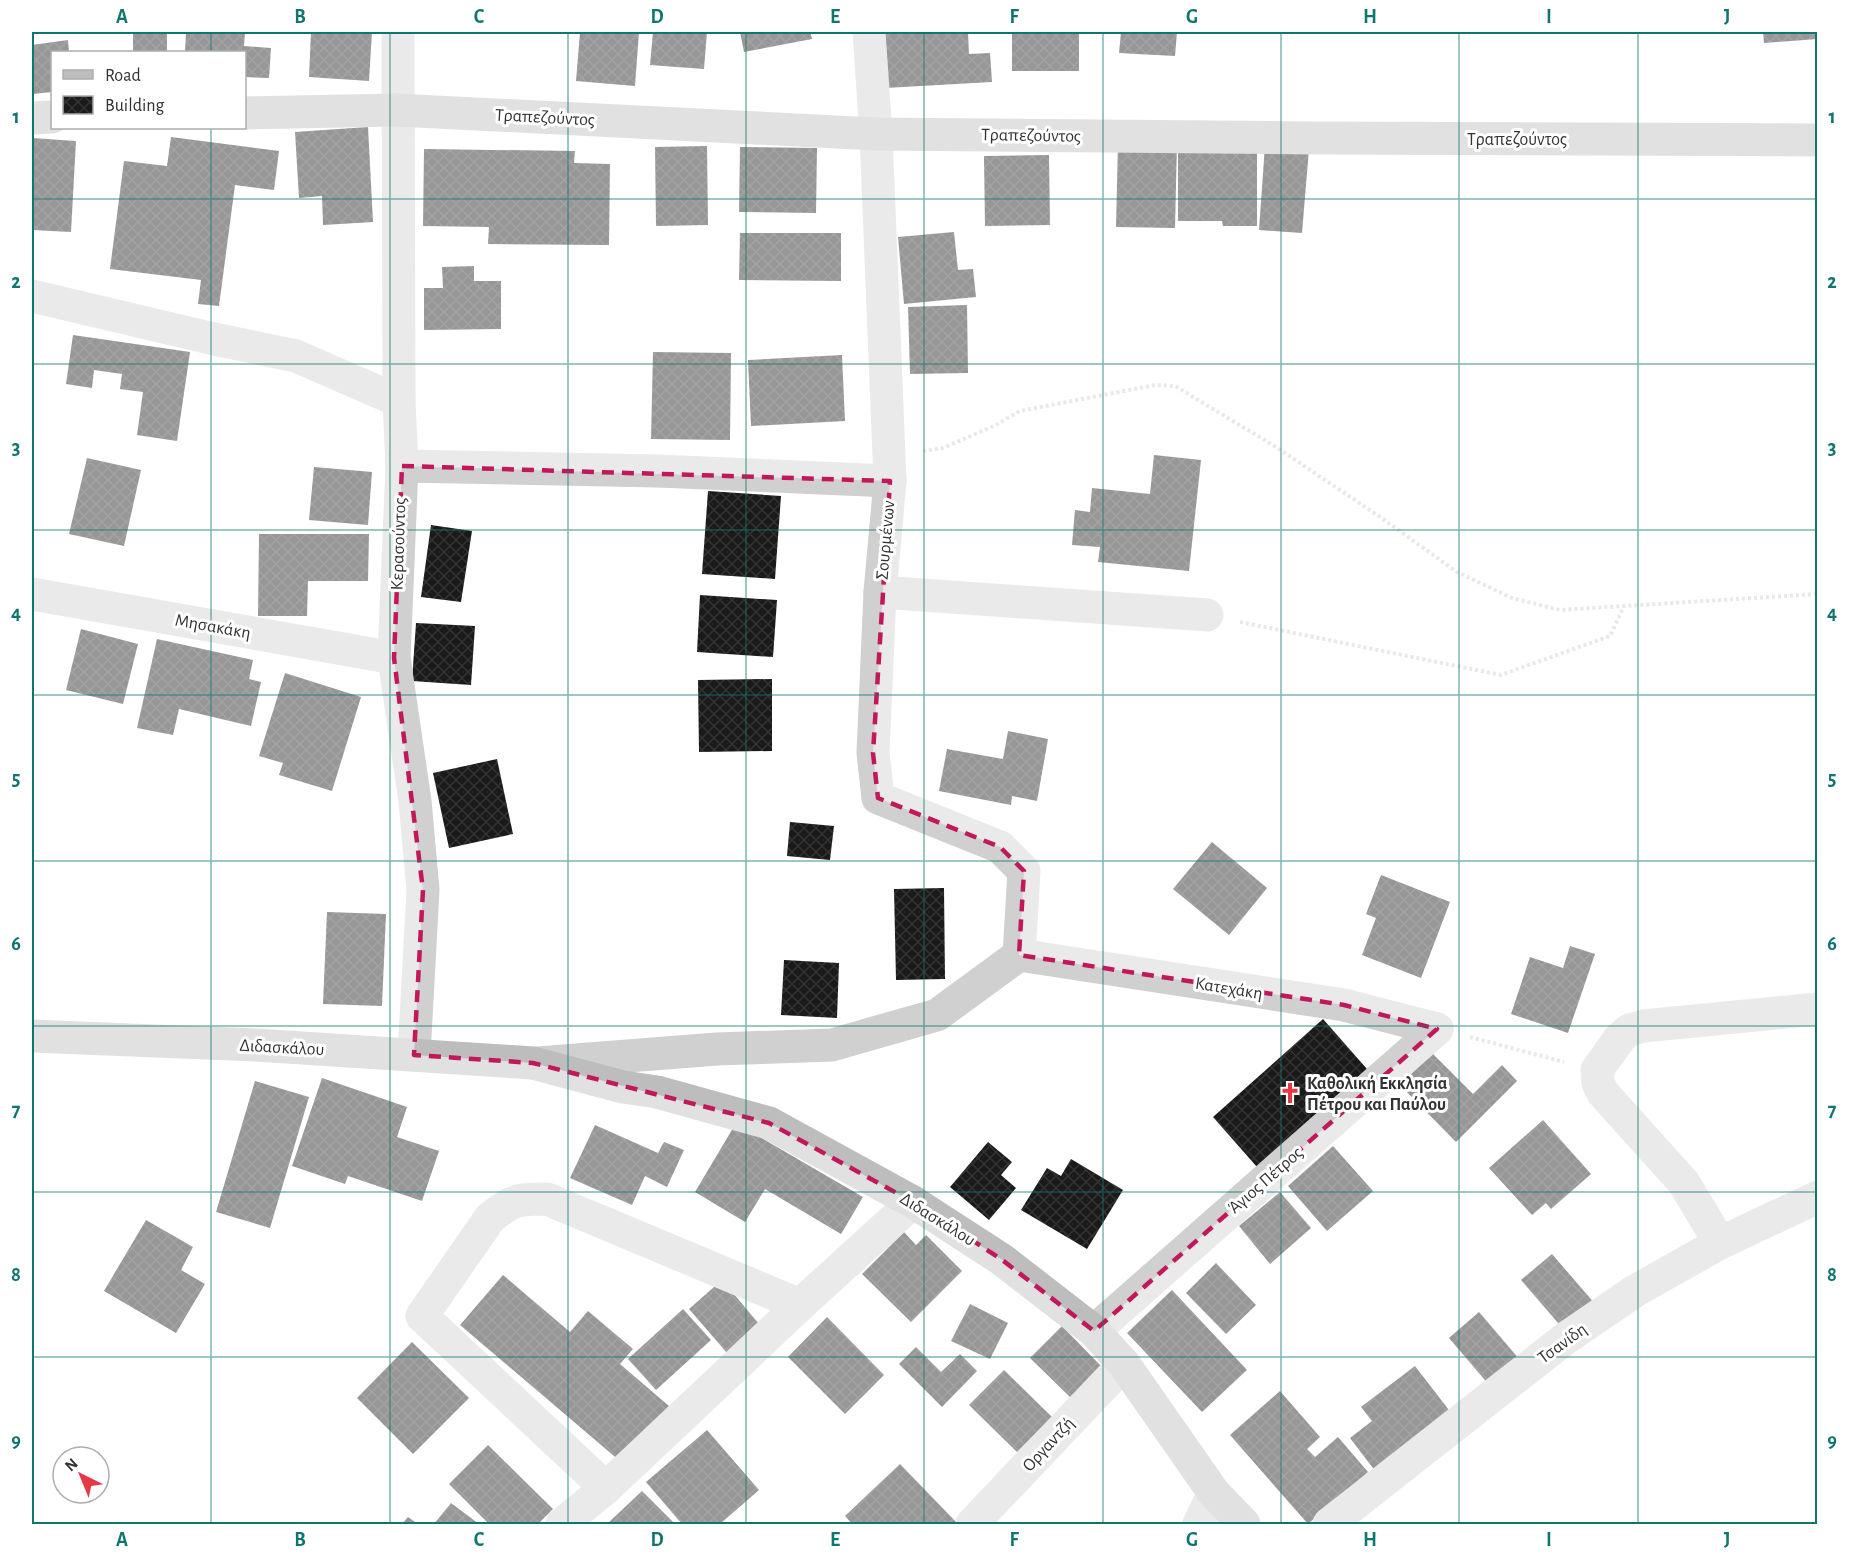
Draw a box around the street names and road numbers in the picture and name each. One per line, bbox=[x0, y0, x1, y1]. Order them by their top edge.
street label: Τραπεζούντος bbox=[495, 106, 595, 130]
street label: Τραπεζούντος bbox=[981, 126, 1081, 146]
street label: Τραπεζούντος bbox=[1467, 131, 1567, 149]
street label: Κερασούντος bbox=[388, 497, 410, 591]
street label: Σουρμένων bbox=[874, 499, 898, 581]
street label: Μησακάκη bbox=[174, 611, 252, 642]
street label: Κατεχάκη bbox=[1194, 975, 1264, 1003]
street label: Διδασκάλου bbox=[239, 1037, 325, 1059]
street label: Άγιος Πέτρος bbox=[1225, 1144, 1306, 1218]
street label: Διδασκάλου bbox=[897, 1190, 978, 1250]
street label: Τσανίδη bbox=[1534, 1319, 1590, 1368]
street label: Οργαντζή bbox=[1019, 1414, 1078, 1475]

